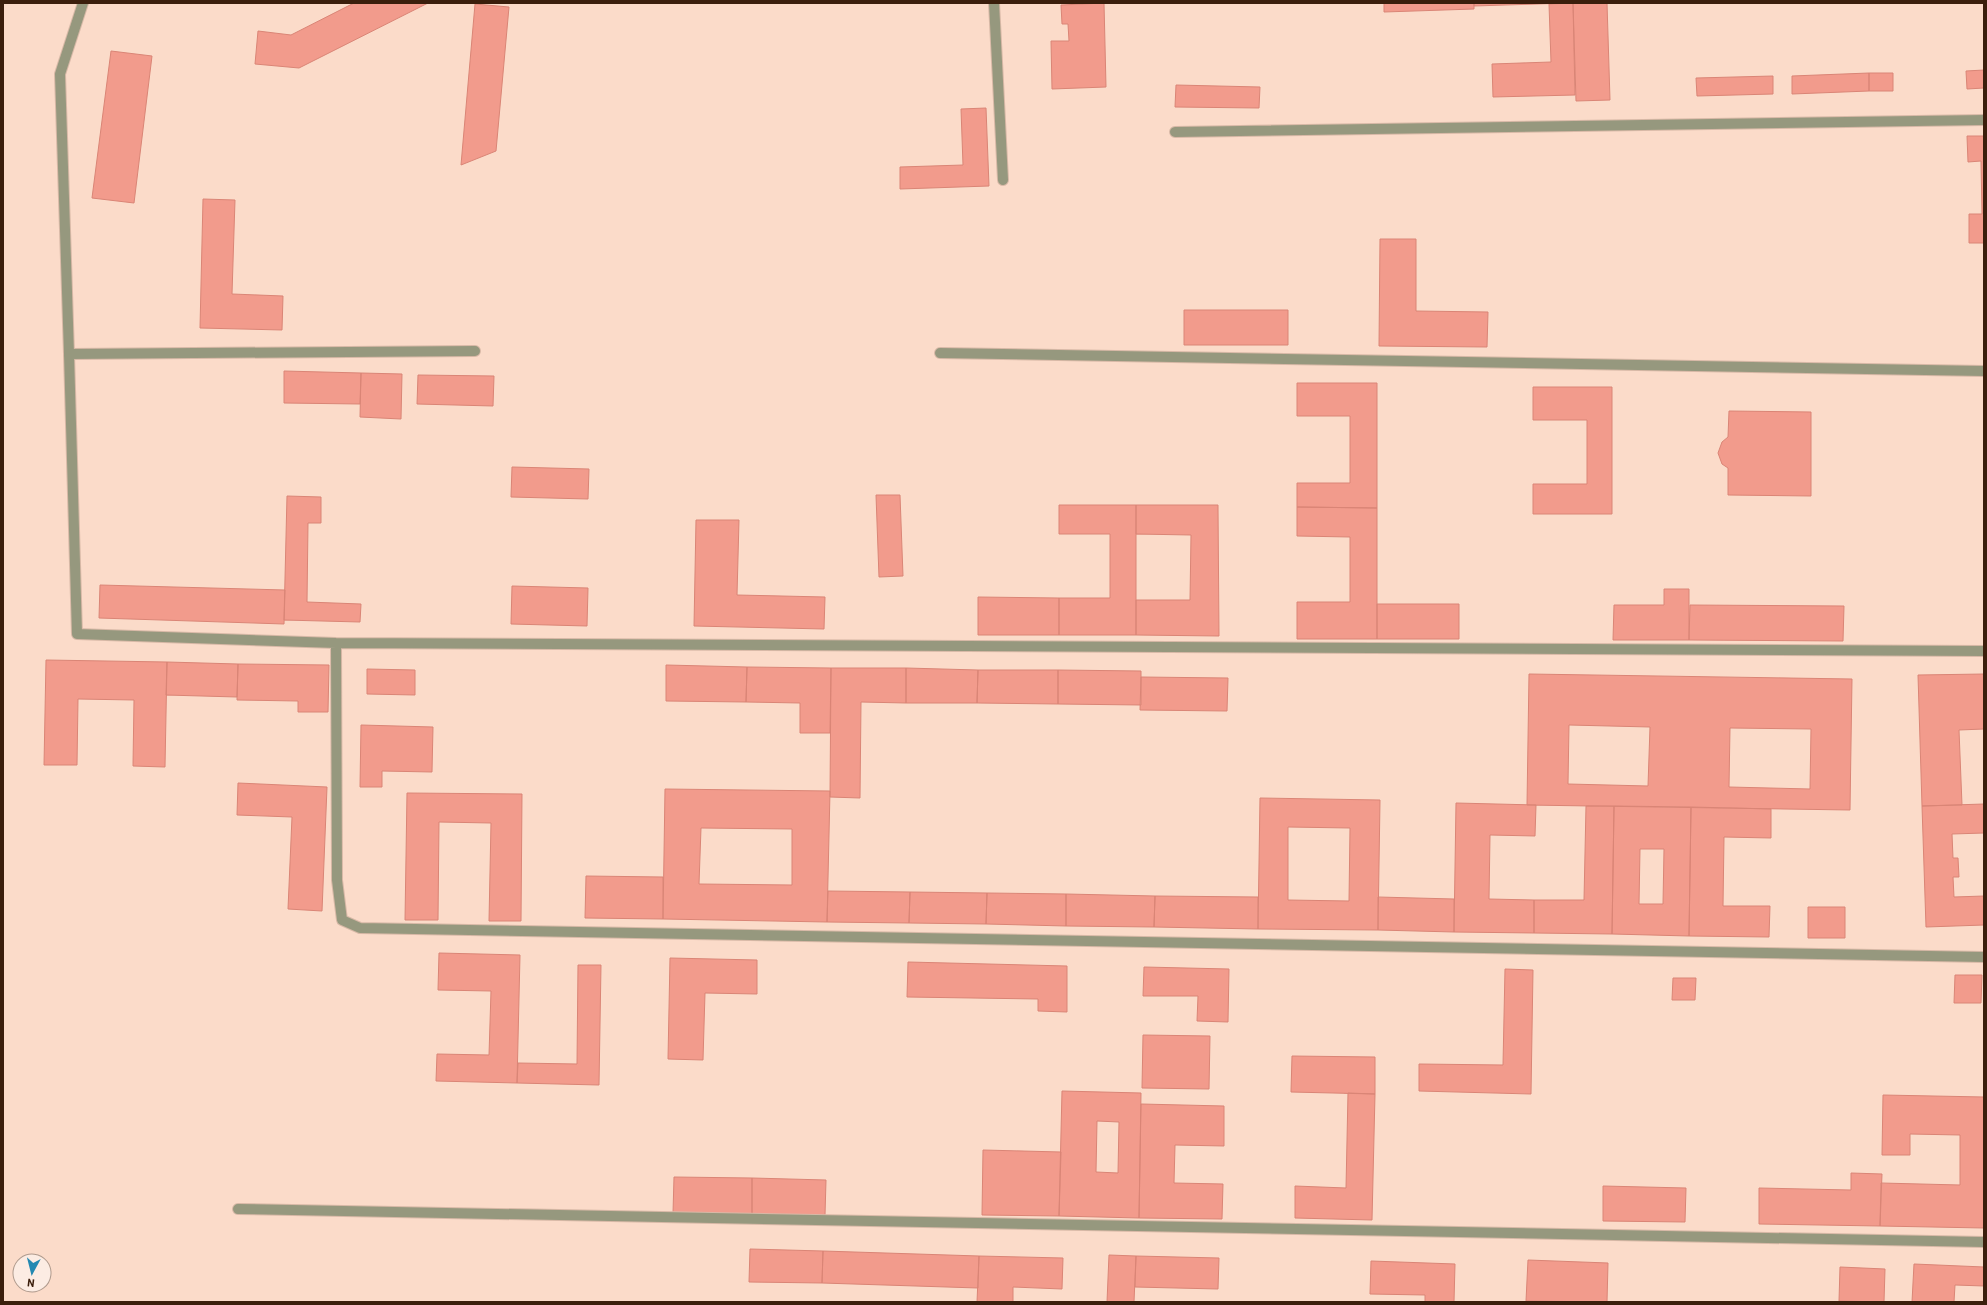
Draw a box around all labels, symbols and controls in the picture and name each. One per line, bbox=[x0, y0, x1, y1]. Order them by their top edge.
north arrow bbox=[12, 1253, 52, 1293]
text: N bbox=[26, 1277, 35, 1290]

